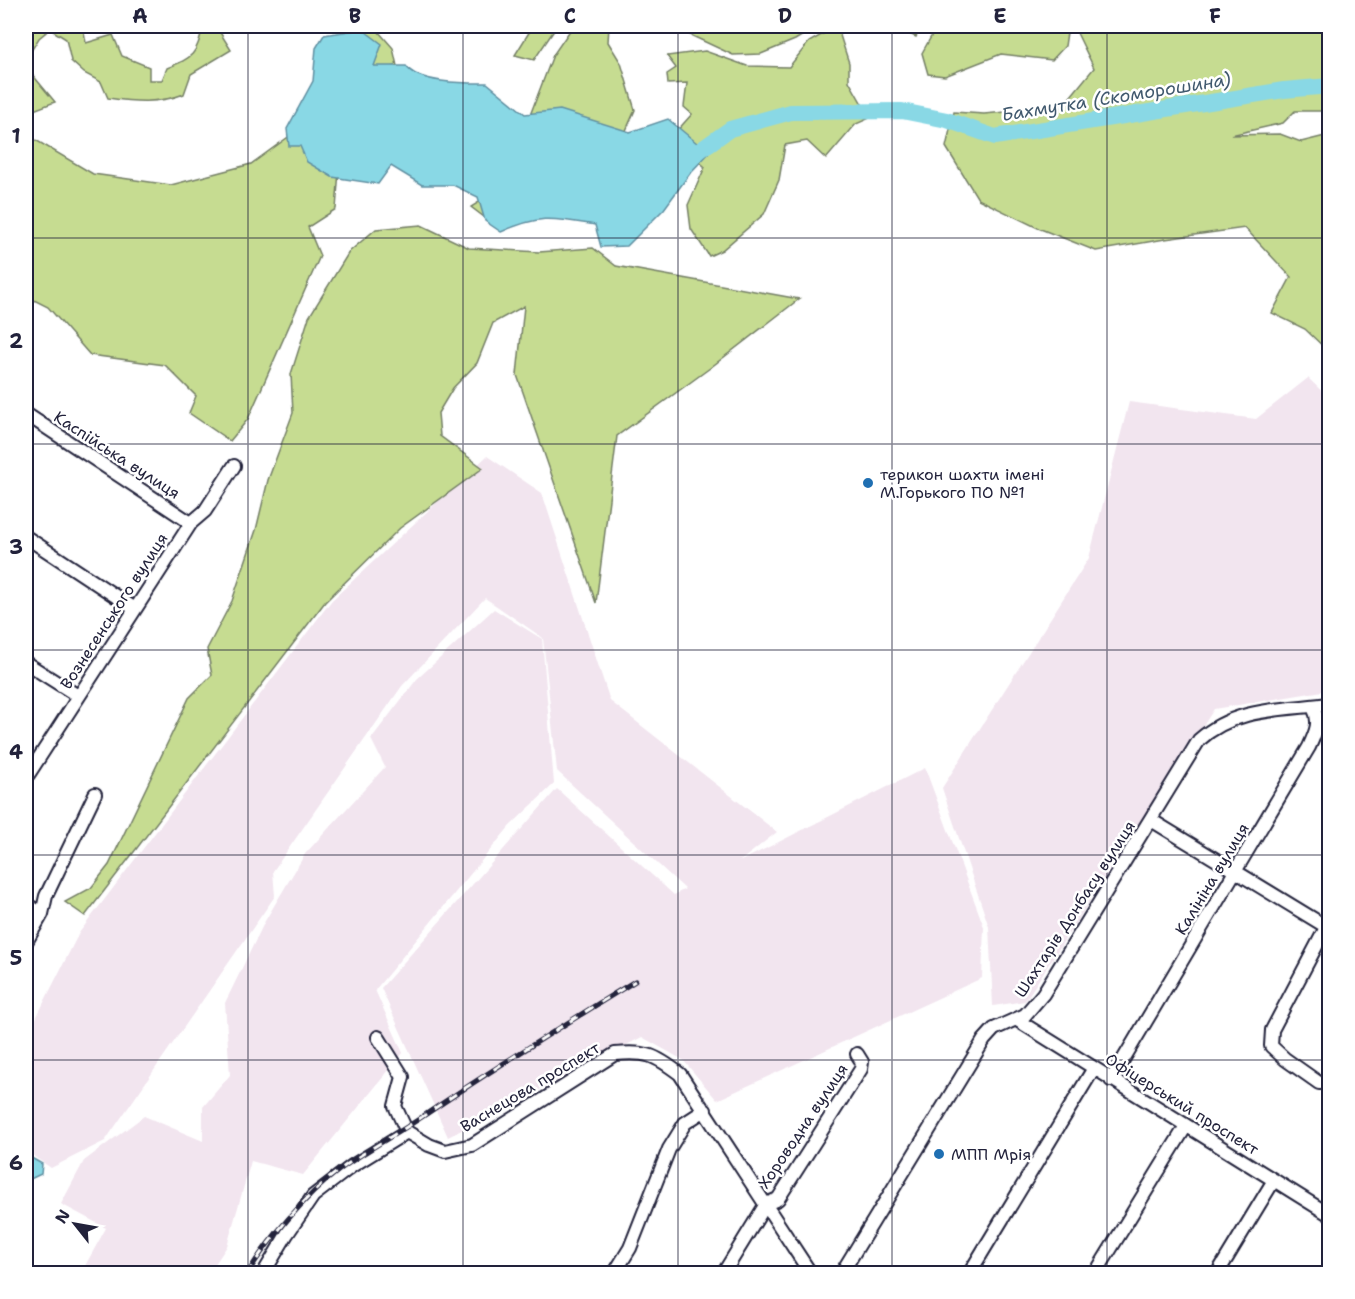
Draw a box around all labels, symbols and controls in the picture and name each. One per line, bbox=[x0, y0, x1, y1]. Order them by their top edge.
text: A bbox=[132, 3, 148, 29]
text: B bbox=[349, 3, 361, 29]
text: C bbox=[564, 3, 576, 29]
text: D bbox=[778, 3, 792, 29]
text: E bbox=[993, 3, 1007, 29]
text: F bbox=[1209, 3, 1221, 29]
water label: Бахмутка (Скоморошина) bbox=[1000, 67, 1232, 127]
text: 1 bbox=[11, 123, 21, 149]
text: 2 bbox=[9, 328, 23, 354]
street label: Каспійська вулиця bbox=[50, 406, 184, 504]
place label: терикон шахти імені М.Горького ПО №1 bbox=[880, 464, 1045, 503]
marker: терикон шахти імені М.Горького ПО №1 bbox=[861, 476, 875, 490]
street label: Вознесенського вулиця bbox=[56, 529, 172, 693]
text: 3 bbox=[9, 534, 23, 560]
text: 4 bbox=[9, 739, 23, 765]
street label: Шахтарів Донбасу вулиця bbox=[1010, 817, 1140, 1001]
street label: Калініна вулиця bbox=[1170, 819, 1254, 939]
text: 5 bbox=[10, 945, 22, 971]
street label: Васнецова проспект bbox=[456, 1037, 604, 1137]
street label: Офіцерський проспект bbox=[1101, 1048, 1263, 1160]
street label: Хороводна вулиця bbox=[753, 1059, 853, 1193]
place label: МПП Мрія bbox=[951, 1144, 1031, 1165]
marker: МПП Мрія bbox=[932, 1147, 946, 1161]
text: 6 bbox=[9, 1150, 23, 1176]
north arrow bbox=[45, 1194, 105, 1254]
text: N bbox=[50, 1206, 75, 1227]

